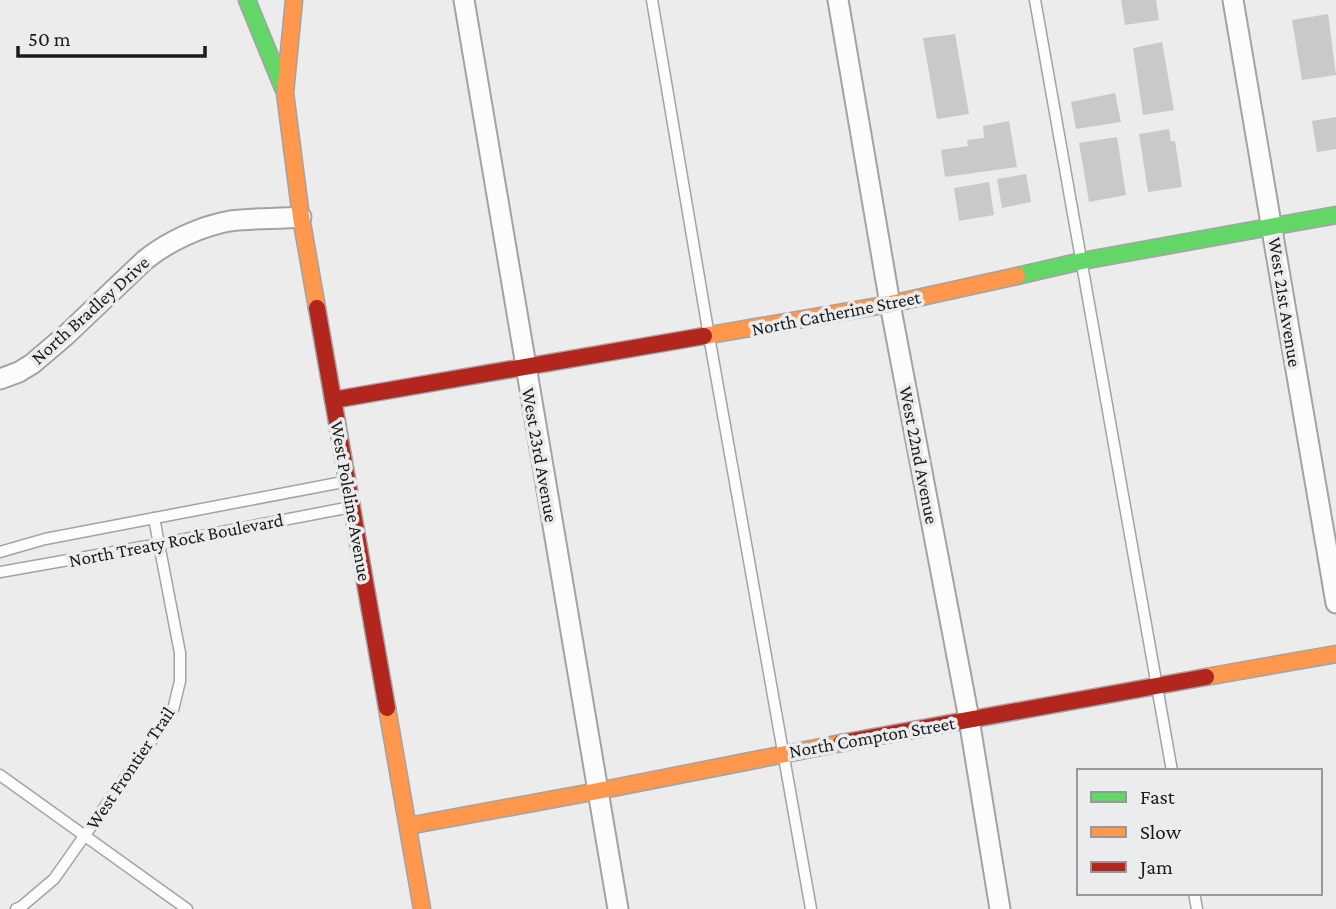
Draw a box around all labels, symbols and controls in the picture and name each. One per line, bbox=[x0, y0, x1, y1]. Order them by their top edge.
scale bar bbox=[18, 14, 205, 58]
text: 50 m bbox=[28, 27, 71, 51]
street label: West 21st Avenue bbox=[1264, 236, 1306, 368]
street label: North Bradley Drive bbox=[27, 252, 153, 368]
street label: North Catherine Street bbox=[750, 286, 923, 340]
street label: West 22nd Avenue bbox=[895, 384, 943, 526]
street label: West 23rd Avenue bbox=[518, 386, 562, 524]
street label: West Poleline Avenue bbox=[327, 419, 375, 583]
street label: North Treaty Rock Boulevard bbox=[67, 509, 285, 571]
street label: West Frontier Trail bbox=[81, 703, 179, 833]
street label: North Compton Street bbox=[787, 712, 957, 762]
legend bbox=[1077, 769, 1322, 895]
text: Fast bbox=[1140, 785, 1176, 809]
text: Slow bbox=[1140, 820, 1182, 844]
text: Jam bbox=[1138, 855, 1173, 879]

